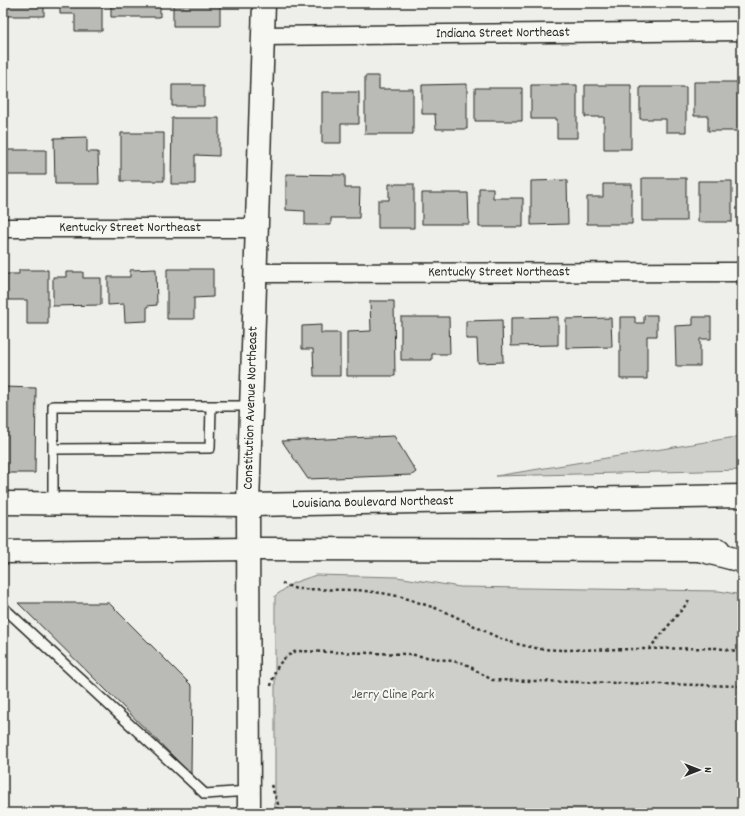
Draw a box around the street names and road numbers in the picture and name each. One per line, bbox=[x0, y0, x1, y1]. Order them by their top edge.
street label: Indiana Street Northeast bbox=[436, 23, 570, 44]
street label: Kentucky Street Northeast bbox=[59, 218, 201, 238]
street label: Kentucky Street Northeast bbox=[428, 262, 570, 283]
street label: Constitution Avenue Northeast bbox=[238, 326, 264, 490]
street label: Louisiana Boulevard Northeast bbox=[292, 491, 454, 514]

